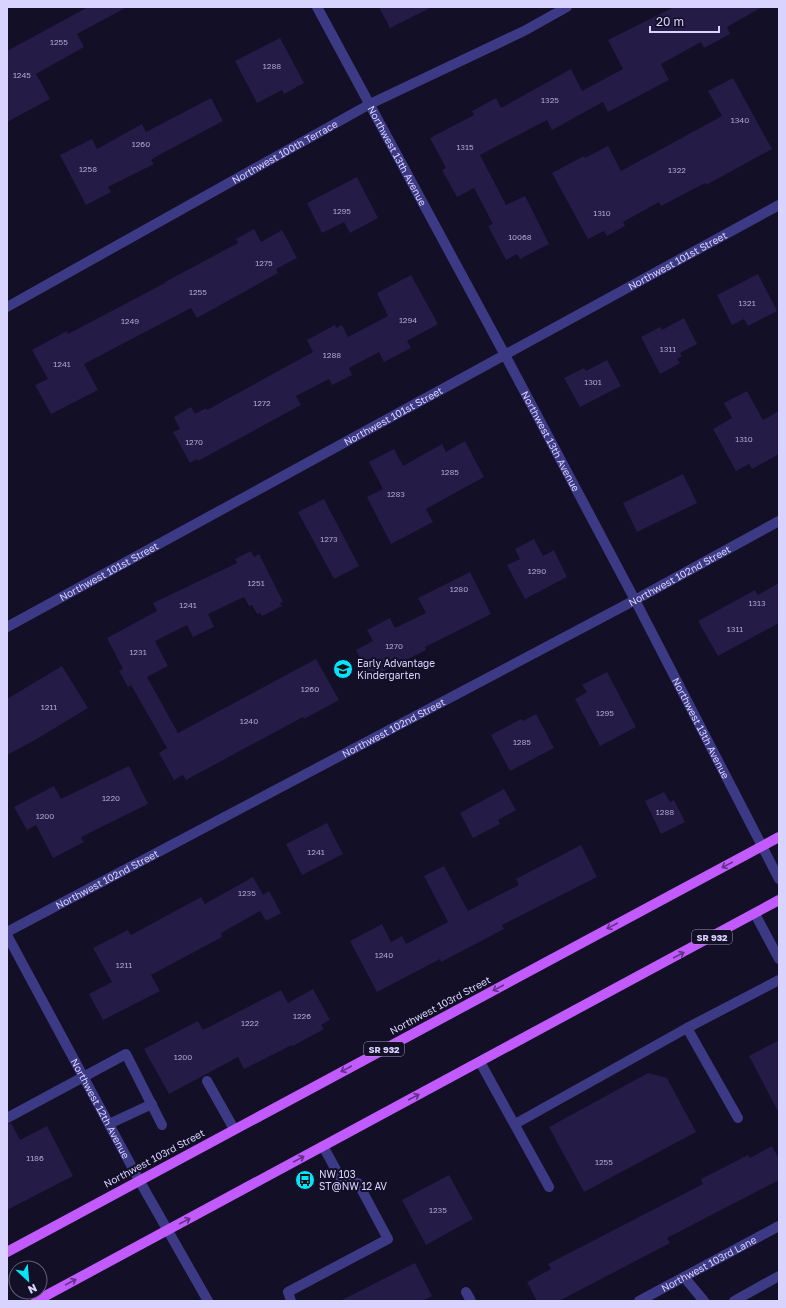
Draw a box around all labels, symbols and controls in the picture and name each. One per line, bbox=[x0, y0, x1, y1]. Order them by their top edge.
scale bar bbox=[650, 8, 719, 34]
text: 20 m bbox=[656, 14, 684, 29]
house number: 1255 bbox=[50, 37, 68, 47]
house number: 1288 bbox=[263, 61, 281, 71]
house number: 1245 bbox=[13, 70, 31, 80]
house number: 1325 bbox=[541, 95, 559, 105]
street label: Northwest 13th Avenue bbox=[365, 104, 429, 208]
house number: 1340 bbox=[731, 115, 749, 125]
street label: Northwest 100th Terrace bbox=[230, 117, 340, 186]
house number: 1260 bbox=[132, 139, 150, 149]
house number: 1315 bbox=[456, 142, 474, 152]
house number: 1258 bbox=[79, 164, 97, 174]
house number: 1322 bbox=[668, 165, 686, 175]
house number: 1295 bbox=[333, 206, 351, 216]
house number: 1310 bbox=[593, 208, 611, 218]
street label: Northwest 101st Street bbox=[626, 229, 729, 292]
house number: 10068 bbox=[508, 232, 532, 242]
house number: 1275 bbox=[255, 258, 273, 268]
house number: 1255 bbox=[189, 287, 207, 297]
house number: 1321 bbox=[738, 298, 756, 308]
house number: 1294 bbox=[399, 315, 417, 325]
house number: 1249 bbox=[121, 316, 139, 326]
house number: 1311 bbox=[660, 344, 676, 354]
house number: 1288 bbox=[323, 350, 341, 360]
house number: 1241 bbox=[53, 359, 71, 369]
house number: 1301 bbox=[584, 377, 602, 387]
street label: Northwest 101st Street bbox=[342, 384, 445, 448]
street label: Northwest 13th Avenue bbox=[519, 389, 582, 494]
house number: 1272 bbox=[253, 398, 271, 408]
house number: 1310 bbox=[735, 434, 753, 444]
house number: 1270 bbox=[185, 437, 203, 447]
house number: 1285 bbox=[441, 467, 459, 477]
house number: 1283 bbox=[387, 489, 405, 499]
house number: 1273 bbox=[320, 534, 338, 544]
street label: Northwest 101st Street bbox=[57, 540, 160, 603]
street label: Northwest 102nd Street bbox=[626, 543, 733, 608]
house number: 1290 bbox=[528, 566, 546, 576]
house number: 1251 bbox=[247, 578, 265, 588]
house number: 1280 bbox=[450, 584, 468, 594]
house number: 1313 bbox=[748, 598, 766, 608]
house number: 1241 bbox=[179, 600, 197, 610]
house number: 1311 bbox=[727, 624, 743, 634]
house number: 1270 bbox=[385, 641, 403, 651]
house number: 1231 bbox=[129, 647, 147, 657]
place label: Early Advantage Kindergarten bbox=[357, 657, 435, 681]
school or university icon: Early Advantage Kindergarten bbox=[332, 658, 354, 680]
street label: Northwest 13th Avenue bbox=[670, 675, 732, 781]
house number: 1260 bbox=[301, 684, 319, 694]
street label: Northwest 102nd Street bbox=[340, 696, 447, 760]
house number: 1211 bbox=[41, 702, 57, 712]
house number: 1295 bbox=[596, 708, 614, 718]
house number: 1240 bbox=[240, 716, 258, 726]
house number: 1285 bbox=[513, 737, 531, 747]
house number: 1220 bbox=[102, 793, 120, 803]
house number: 1288 bbox=[656, 807, 674, 817]
house number: 1200 bbox=[36, 811, 54, 821]
street label: Northwest 102nd Street bbox=[53, 847, 160, 911]
house number: 1241 bbox=[307, 847, 325, 857]
one-way arrow bbox=[721, 862, 733, 869]
house number: 1235 bbox=[238, 888, 256, 898]
one-way arrow bbox=[607, 923, 619, 930]
road number: SR 932 bbox=[692, 930, 732, 944]
house number: 1240 bbox=[375, 950, 393, 960]
one-way arrow bbox=[673, 950, 685, 958]
house number: 1211 bbox=[116, 960, 132, 970]
street label: Northwest 103rd Street bbox=[388, 973, 492, 1037]
one-way arrow bbox=[492, 984, 504, 992]
house number: 1226 bbox=[293, 1011, 311, 1021]
house number: 1222 bbox=[241, 1018, 259, 1028]
road number: SR 932 bbox=[364, 1042, 404, 1056]
house number: 1200 bbox=[174, 1052, 192, 1062]
street label: Northwest 12th Avenue bbox=[69, 1056, 132, 1161]
one-way arrow bbox=[340, 1065, 352, 1073]
one-way arrow bbox=[408, 1093, 420, 1101]
street label: Northwest 103rd Street bbox=[102, 1126, 206, 1190]
house number: 1186 bbox=[26, 1153, 44, 1163]
one-way arrow bbox=[293, 1154, 305, 1162]
house number: 1255 bbox=[595, 1157, 613, 1167]
place label: NW 103 ST@NW 12 AV bbox=[319, 1168, 387, 1192]
bus stop icon: NW 103 ST@NW 12 AV bbox=[294, 1169, 316, 1191]
house number: 1235 bbox=[429, 1205, 447, 1215]
one-way arrow bbox=[179, 1216, 191, 1224]
street label: Northwest 103rd Lane bbox=[659, 1233, 758, 1294]
north arrow bbox=[8, 1260, 48, 1300]
one-way arrow bbox=[65, 1278, 77, 1286]
text: N bbox=[26, 1282, 39, 1297]

